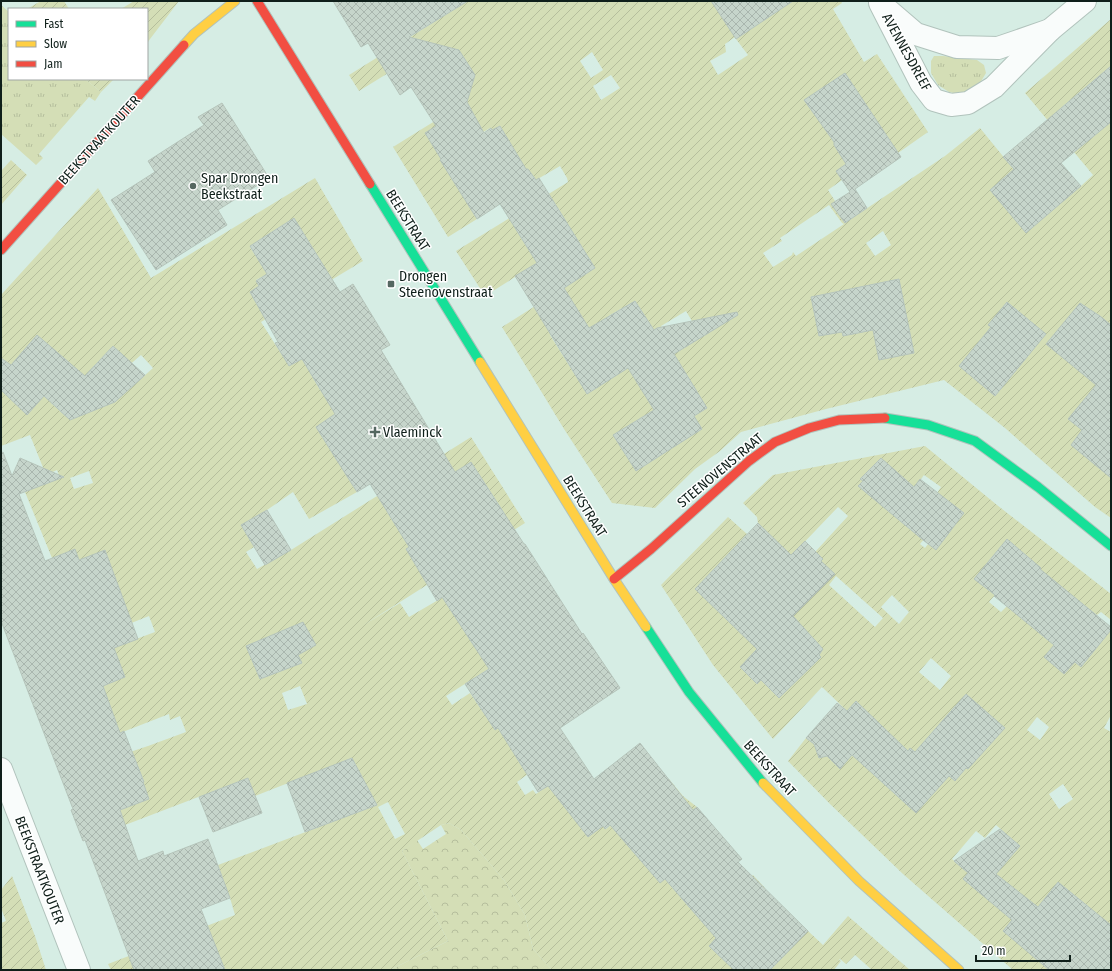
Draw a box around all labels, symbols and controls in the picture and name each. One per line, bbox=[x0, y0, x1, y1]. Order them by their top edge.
legend bbox=[8, 8, 148, 80]
street label: AVENNESDREEF bbox=[878, 10, 935, 94]
text: Fast bbox=[44, 17, 63, 31]
text: Slow bbox=[44, 37, 67, 51]
text: Jam bbox=[44, 57, 62, 71]
street label: BEEKSTRAATKOUTER bbox=[55, 92, 144, 188]
place label: Spar Drongen Beekstraat bbox=[201, 170, 278, 203]
marker: Spar Drongen Beekstraat bbox=[188, 181, 198, 191]
street label: BEEKSTRAAT bbox=[382, 186, 433, 255]
place label: Drongen Steenovenstraat bbox=[399, 268, 493, 301]
marker: Drongen Steenovenstraat bbox=[386, 279, 396, 289]
place label: Vlaeminck bbox=[383, 424, 442, 441]
marker: Vlaeminck bbox=[370, 427, 380, 437]
street label: STEENOVENSTRAAT bbox=[674, 429, 767, 511]
street label: BEEKSTRAAT bbox=[559, 472, 610, 541]
street label: BEEKSTRAAT bbox=[740, 737, 799, 800]
street label: BEEKSTRAATKOUTER bbox=[11, 814, 68, 927]
scale bar bbox=[976, 937, 1070, 963]
text: 20 m bbox=[982, 944, 1006, 958]

